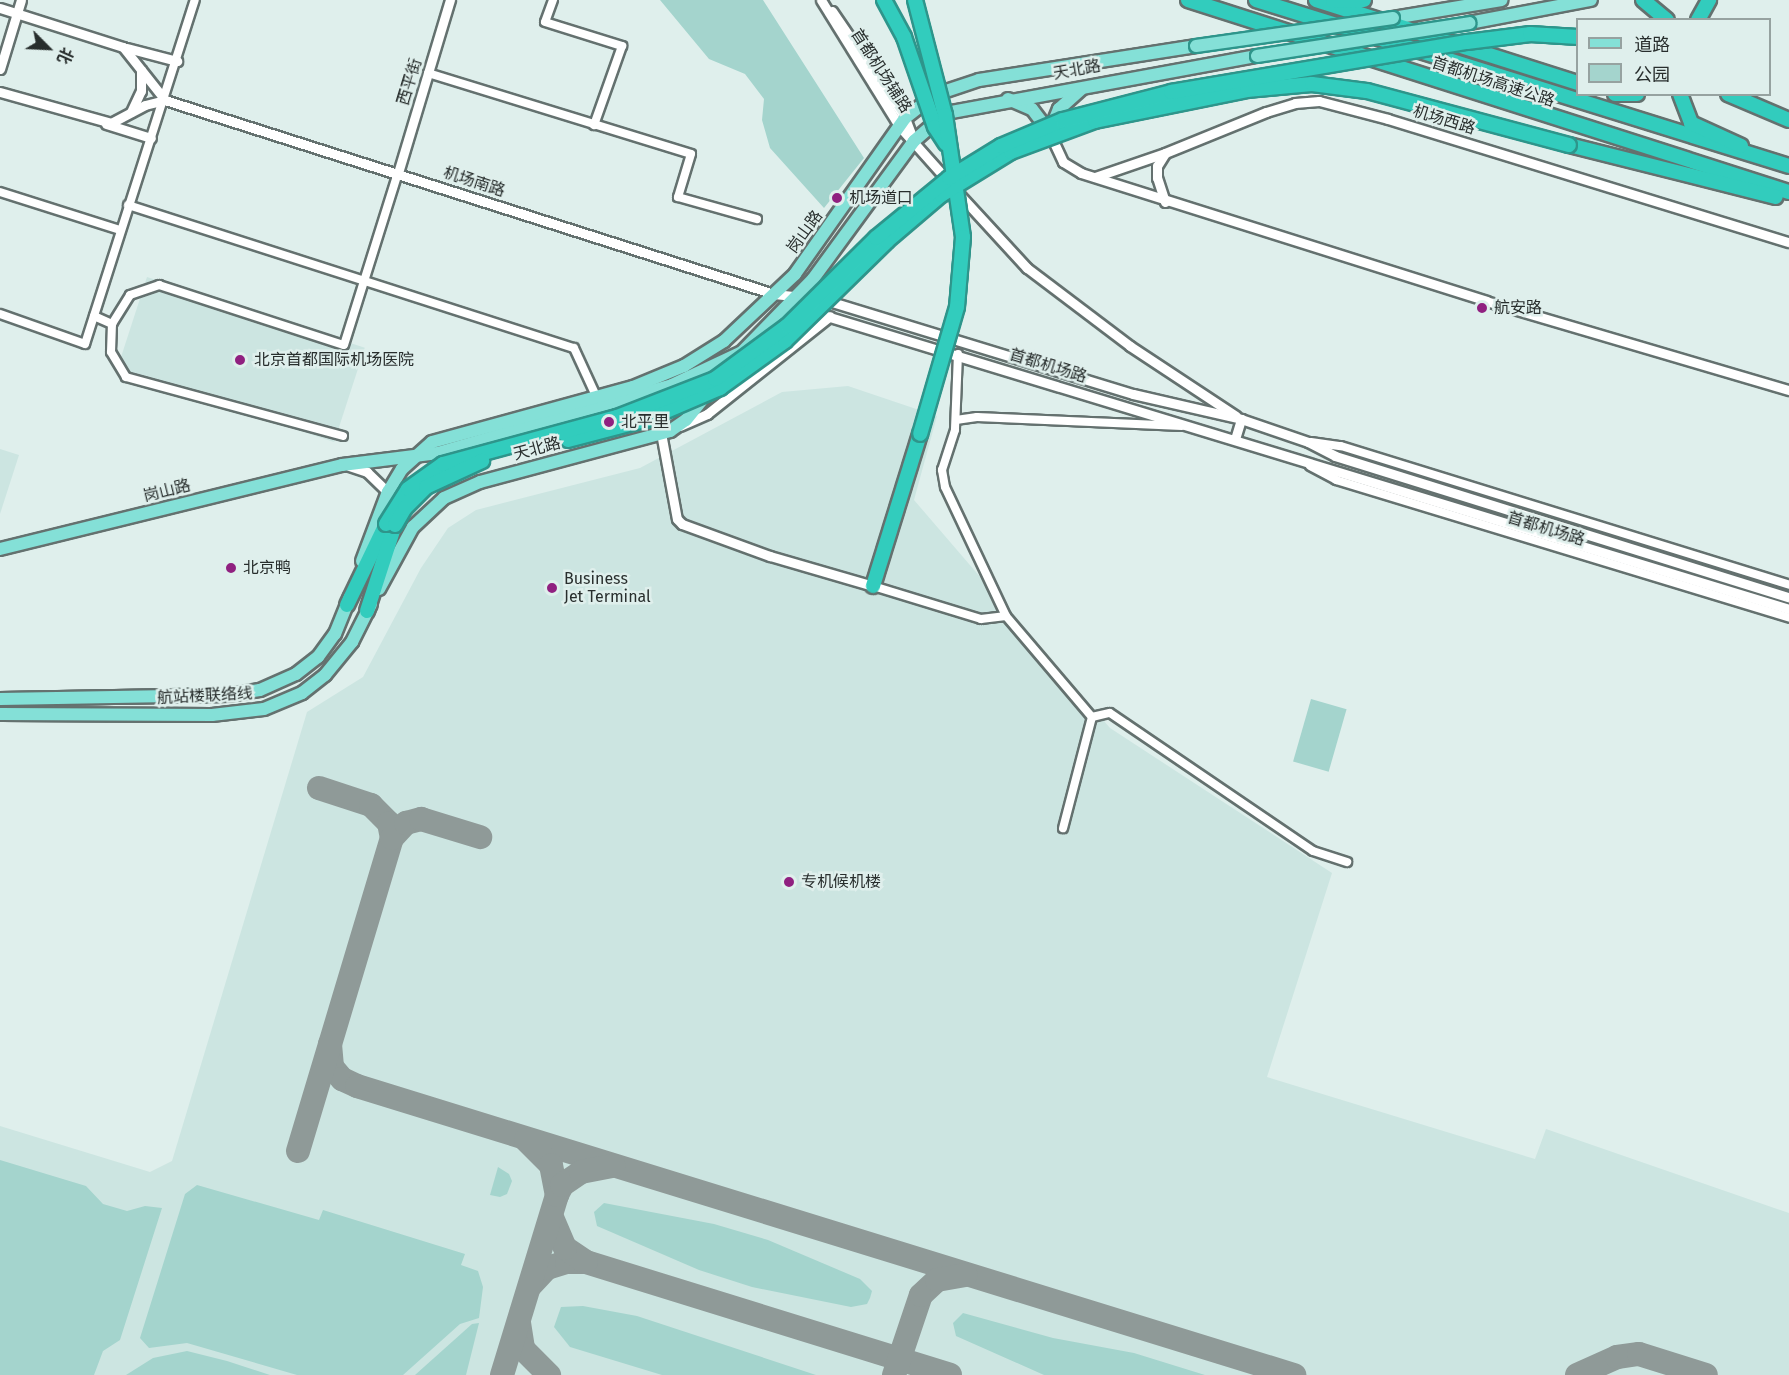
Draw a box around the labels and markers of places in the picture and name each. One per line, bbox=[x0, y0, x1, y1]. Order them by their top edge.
place label: 机场道口 bbox=[849, 188, 913, 208]
marker: 机场道口 bbox=[830, 191, 844, 205]
place label: 航安路 bbox=[1494, 298, 1542, 318]
marker: 航安路 bbox=[1475, 301, 1489, 315]
place label: 北京首都国际机场医院 bbox=[254, 350, 414, 370]
marker: 北京首都国际机场医院 bbox=[231, 351, 249, 369]
place label: 北平里 bbox=[621, 412, 669, 432]
marker: 北平里 bbox=[602, 415, 616, 429]
place label: 北京鸭 bbox=[243, 558, 291, 578]
marker: 北京鸭 bbox=[224, 561, 238, 575]
place label: Business Jet Terminal bbox=[564, 569, 651, 607]
marker: Business Jet Terminal bbox=[545, 581, 559, 595]
place label: 专机候机楼 bbox=[801, 872, 881, 892]
marker: 专机候机楼 bbox=[782, 875, 796, 889]

